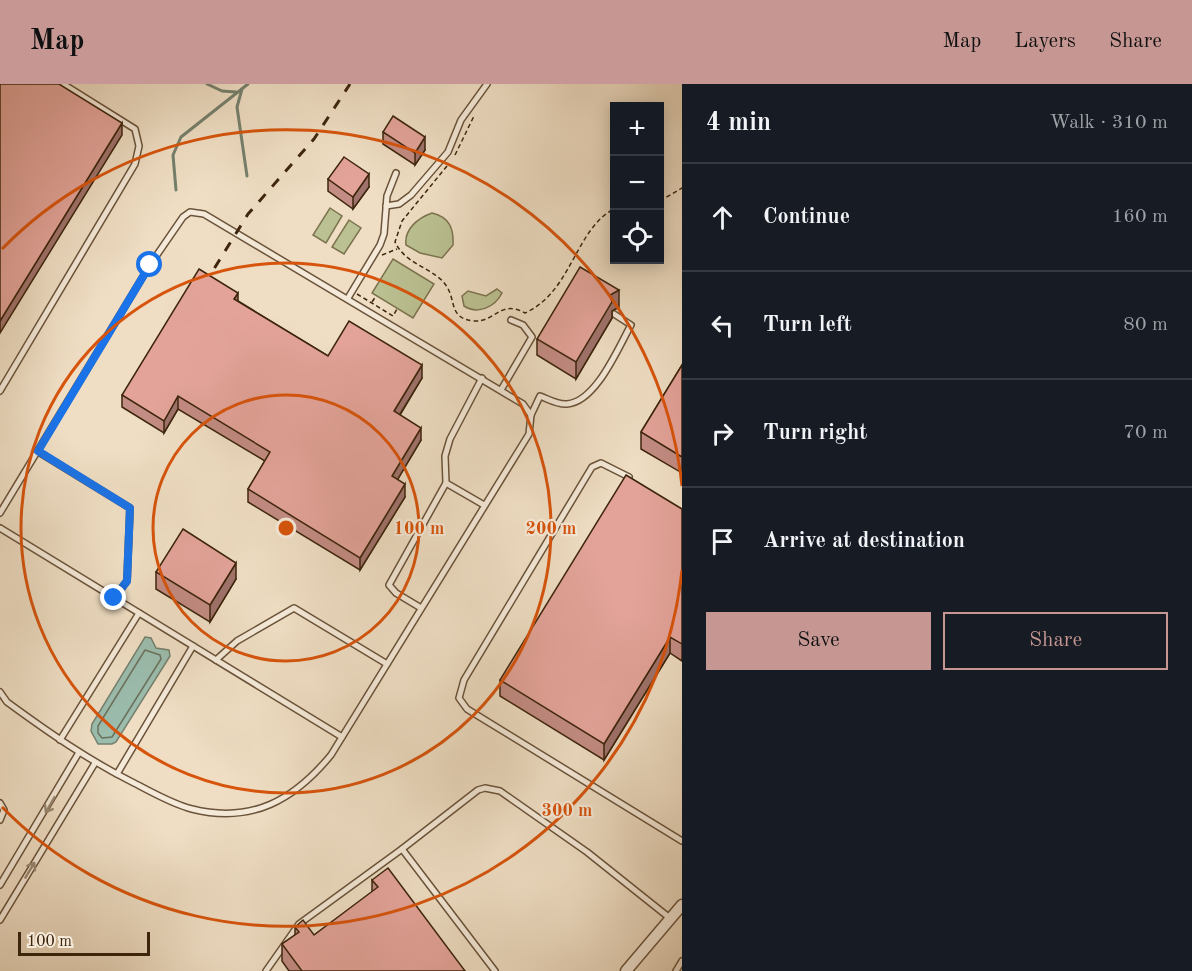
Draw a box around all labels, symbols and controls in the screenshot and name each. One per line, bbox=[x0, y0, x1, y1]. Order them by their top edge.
text: Map bbox=[30, 28, 84, 56]
text: Map bbox=[942, 31, 981, 52]
text: Layers bbox=[1014, 31, 1076, 52]
text: Share bbox=[1109, 31, 1162, 52]
map controls bbox=[610, 102, 664, 264]
button: + bbox=[610, 102, 664, 156]
text: 4 min bbox=[706, 110, 771, 136]
text: Walk · 310 m bbox=[1049, 113, 1168, 133]
button: − bbox=[610, 156, 664, 210]
icon: ahead bbox=[706, 201, 739, 234]
text: Continue bbox=[763, 206, 850, 228]
text: 160 m bbox=[1112, 207, 1168, 227]
button: locate bbox=[610, 210, 664, 264]
route start bbox=[136, 251, 162, 277]
icon: left bbox=[706, 309, 739, 342]
text: Turn left bbox=[763, 314, 852, 336]
text: 80 m bbox=[1123, 315, 1168, 335]
icon: right bbox=[706, 417, 739, 450]
text: Turn right bbox=[763, 422, 867, 444]
text: 70 m bbox=[1123, 423, 1168, 443]
centre of rings bbox=[276, 518, 296, 538]
text: 100 m bbox=[394, 520, 444, 538]
text: 200 m bbox=[526, 520, 576, 538]
icon: arrive bbox=[706, 525, 739, 558]
text: Arrive at destination bbox=[763, 530, 965, 552]
route end bbox=[100, 584, 126, 610]
button: Save bbox=[706, 612, 931, 670]
button: Share bbox=[943, 612, 1168, 670]
one-way arrow bbox=[43, 796, 55, 813]
text: 300 m bbox=[542, 802, 592, 820]
one-way arrow bbox=[25, 862, 37, 879]
scale bar bbox=[18, 929, 150, 956]
text: 100 m bbox=[27, 934, 72, 950]

